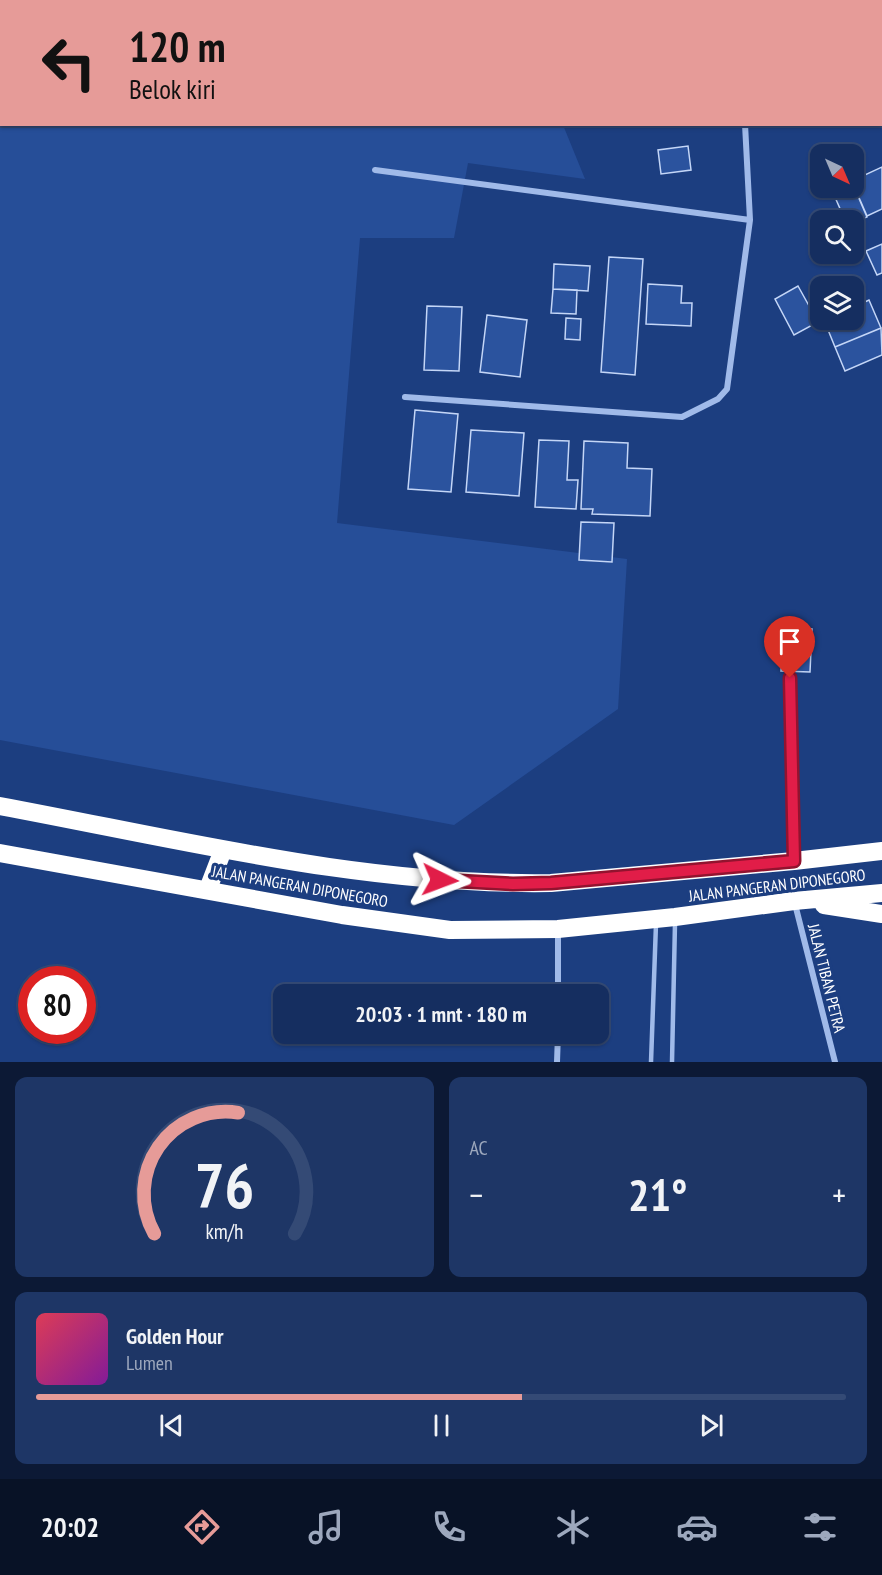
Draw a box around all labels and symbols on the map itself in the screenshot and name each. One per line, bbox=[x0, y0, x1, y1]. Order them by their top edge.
north arrow bbox=[810, 144, 864, 198]
pin bbox=[764, 616, 815, 678]
position arrow bbox=[408, 848, 472, 912]
street label: JALAN PANGERAN DIPONEGORO bbox=[210, 861, 390, 911]
street label: JALAN PANGERAN DIPONEGORO bbox=[686, 864, 867, 906]
street label: JALAN TIBAN PETRA bbox=[804, 921, 850, 1035]
speed limit sign: 80 bbox=[18, 966, 96, 1044]

